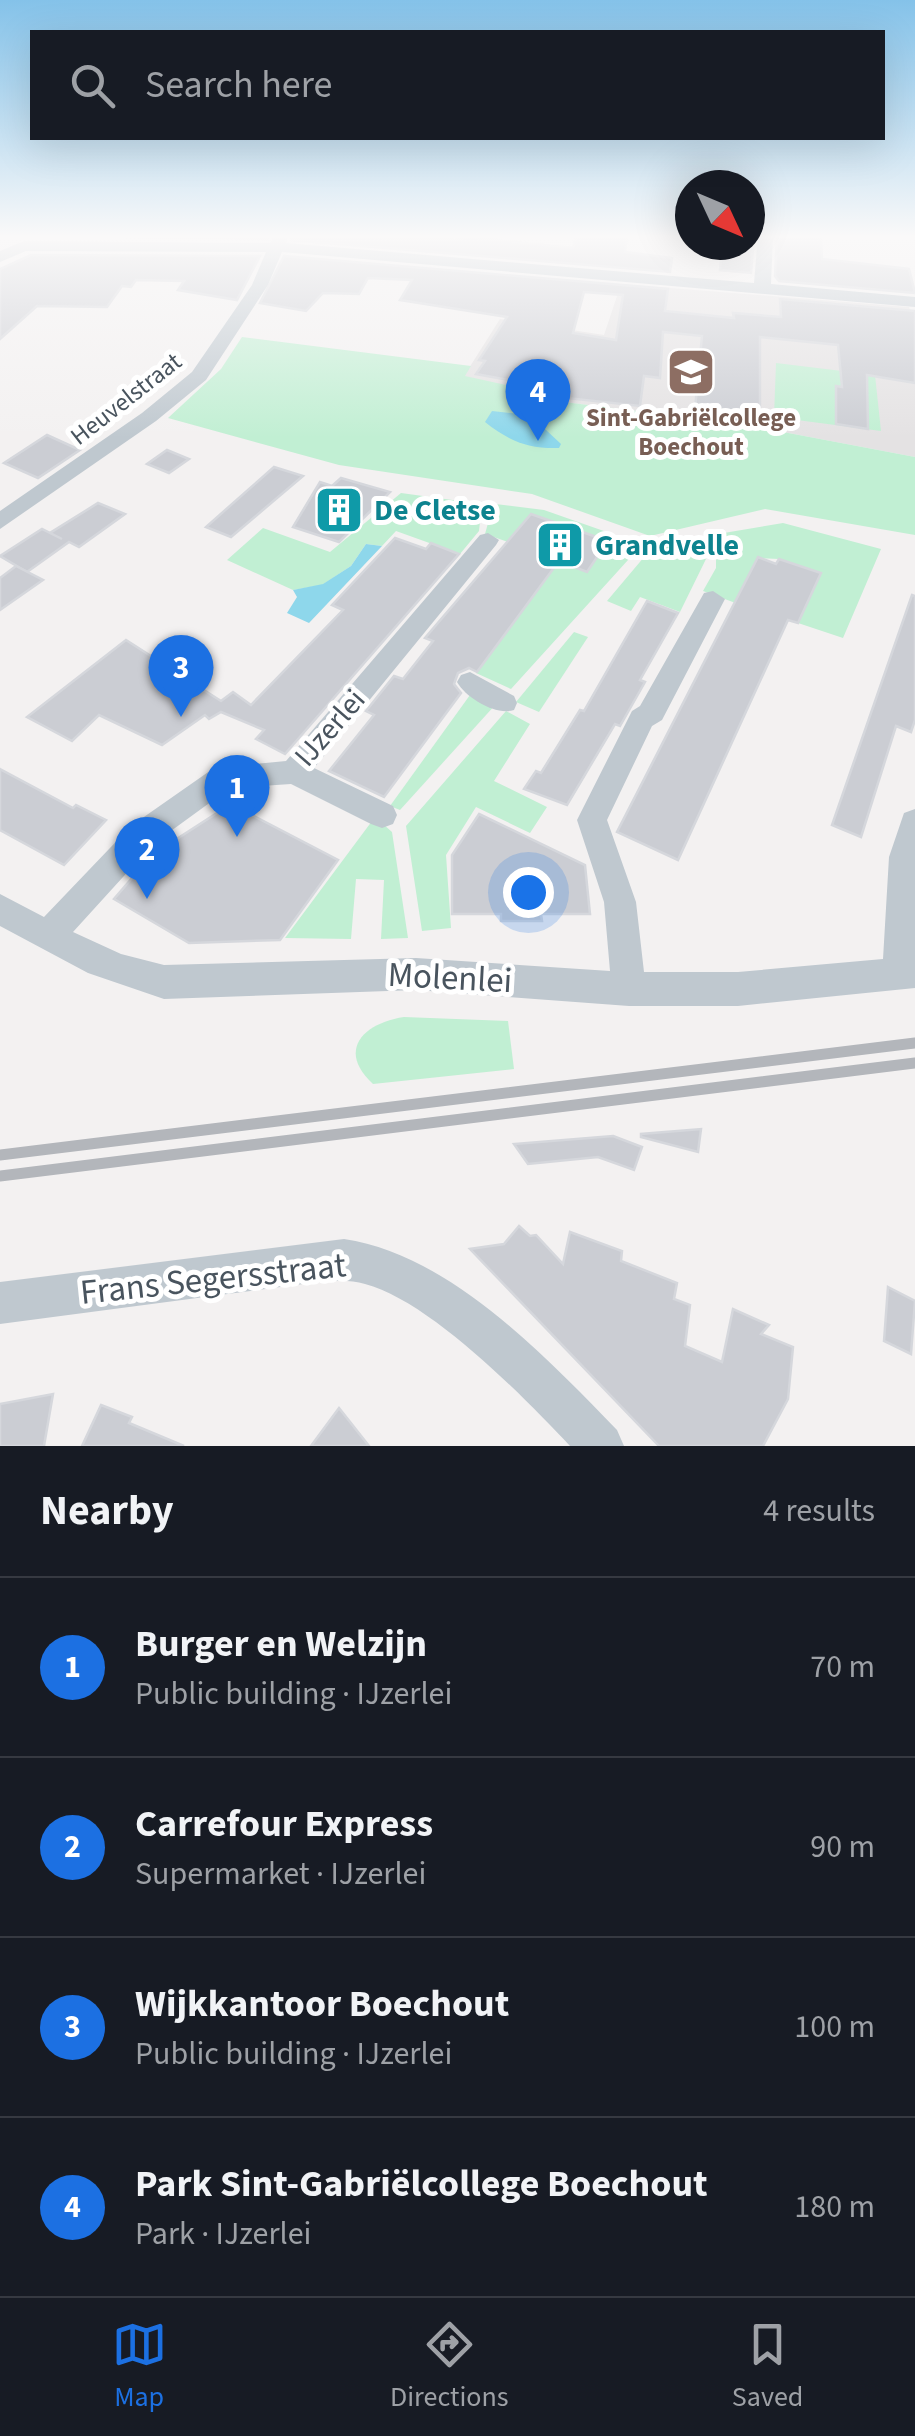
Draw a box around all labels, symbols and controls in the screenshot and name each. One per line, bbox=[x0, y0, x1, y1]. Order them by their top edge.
search box bbox=[30, 30, 885, 140]
icon: search bbox=[65, 58, 120, 113]
text: Search here bbox=[145, 58, 332, 112]
north arrow bbox=[675, 170, 765, 260]
street label: Heuvelstraat bbox=[63, 344, 190, 454]
school or university icon: Sint-Gabriëlcollege Boechout bbox=[665, 346, 717, 398]
pin: 4 bbox=[506, 358, 570, 441]
place label: Sint-Gabriëlcollege Boechout bbox=[586, 400, 796, 465]
building icon: De Cletse bbox=[313, 484, 365, 536]
place label: De Cletse bbox=[374, 489, 496, 532]
building icon: Grandvelle bbox=[534, 519, 586, 571]
place label: Grandvelle bbox=[595, 524, 739, 567]
pin: 3 bbox=[148, 634, 214, 717]
street label: IJzerlei bbox=[284, 680, 376, 776]
pin: 1 bbox=[204, 754, 270, 837]
pin: 2 bbox=[114, 816, 180, 899]
your location bbox=[503, 867, 554, 918]
street label: Molenlei bbox=[386, 950, 514, 1006]
street label: Frans Segersstraat bbox=[78, 1240, 349, 1318]
text: Nearby bbox=[40, 1481, 174, 1541]
text: 4 results bbox=[763, 1488, 875, 1534]
text: Burger en Welzijn bbox=[135, 1617, 427, 1671]
text: 1 bbox=[64, 1644, 81, 1690]
text: 70 m bbox=[810, 1644, 875, 1690]
text: Public building · IJzerlei bbox=[135, 1671, 452, 1717]
text: Carrefour Express bbox=[135, 1797, 433, 1851]
text: 2 bbox=[64, 1824, 81, 1870]
text: 90 m bbox=[810, 1824, 875, 1870]
text: Supermarket · IJzerlei bbox=[135, 1851, 426, 1897]
text: Wijkkantoor Boechout bbox=[135, 1977, 509, 2031]
text: 3 bbox=[64, 2004, 81, 2050]
text: 100 m bbox=[794, 2004, 875, 2050]
text: Public building · IJzerlei bbox=[135, 2031, 452, 2077]
text: Park Sint-Gabriëlcollege Boechout bbox=[135, 2157, 708, 2211]
text: 4 bbox=[64, 2184, 81, 2230]
text: 180 m bbox=[794, 2184, 875, 2230]
text: Park · IJzerlei bbox=[135, 2211, 312, 2257]
tab: Map bbox=[112, 2317, 167, 2417]
tab: Directions bbox=[390, 2317, 509, 2417]
tab: Saved bbox=[732, 2317, 803, 2417]

